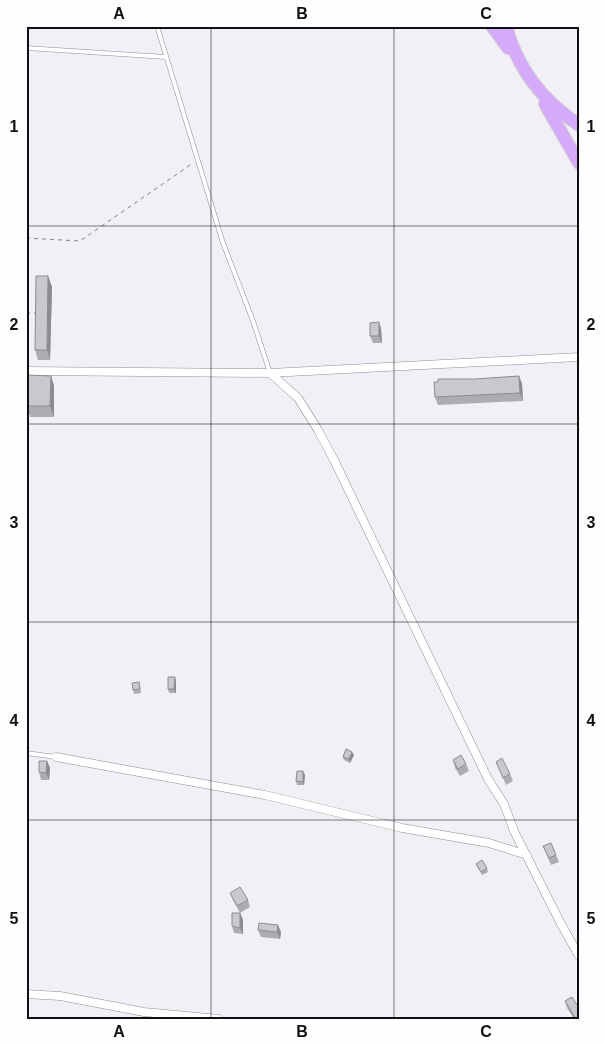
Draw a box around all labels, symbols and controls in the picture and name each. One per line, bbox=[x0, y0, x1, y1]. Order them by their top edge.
text: A bbox=[113, 5, 125, 22]
text: B bbox=[296, 5, 308, 22]
text: C bbox=[480, 5, 492, 22]
text: 1 bbox=[10, 118, 19, 135]
text: 1 bbox=[587, 118, 596, 135]
text: 2 bbox=[10, 316, 19, 333]
text: 2 bbox=[587, 316, 596, 333]
text: 3 bbox=[10, 514, 19, 531]
text: 3 bbox=[587, 514, 596, 531]
text: 4 bbox=[10, 712, 19, 729]
text: 4 bbox=[587, 712, 596, 729]
text: 5 bbox=[10, 910, 19, 927]
text: 5 bbox=[587, 910, 596, 927]
text: A bbox=[113, 1023, 125, 1040]
text: B bbox=[296, 1023, 308, 1040]
text: C bbox=[480, 1023, 492, 1040]

